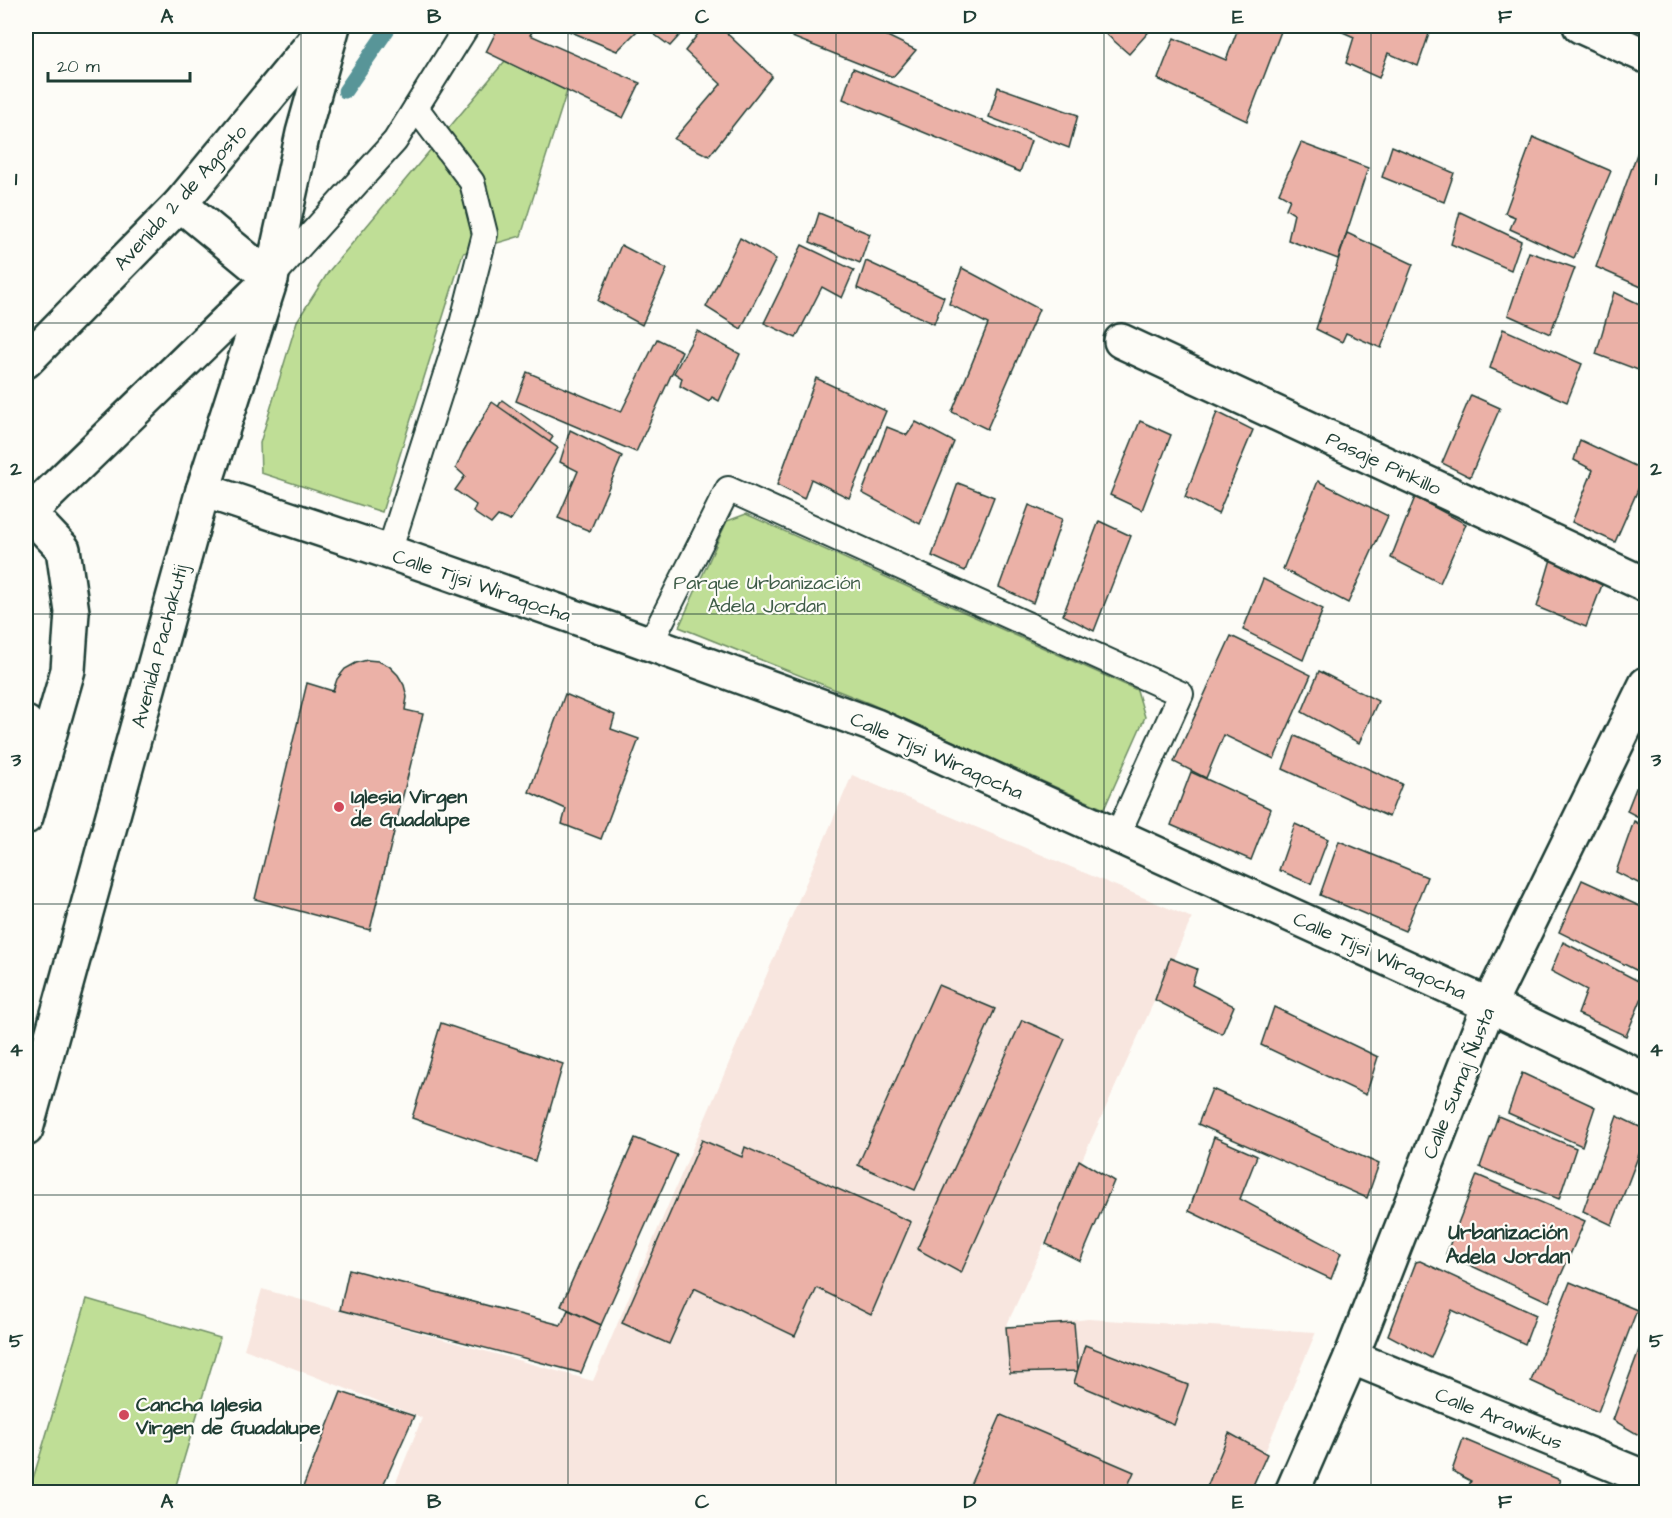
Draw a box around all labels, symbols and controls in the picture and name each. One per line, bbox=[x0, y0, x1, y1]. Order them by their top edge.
text: A bbox=[161, 3, 174, 31]
text: B bbox=[427, 3, 442, 31]
text: C bbox=[695, 3, 710, 31]
text: D bbox=[964, 3, 977, 31]
text: E bbox=[1232, 3, 1244, 31]
text: F bbox=[1498, 3, 1513, 31]
scale bar bbox=[48, 45, 190, 83]
text: 20 m bbox=[57, 54, 100, 79]
street label: Avenida 2 de Agosto bbox=[108, 119, 255, 277]
text: 1 bbox=[15, 165, 18, 193]
text: 1 bbox=[1655, 165, 1658, 193]
street label: Pasaje Pinkillo bbox=[1321, 425, 1446, 503]
text: 2 bbox=[9, 455, 22, 483]
text: 2 bbox=[1649, 455, 1662, 483]
street label: Calle Tijsi Wiraqocha bbox=[389, 542, 575, 630]
street label: Avenida Pachakutij bbox=[125, 561, 195, 731]
park label: Parque Urbanización Adela Jordan bbox=[674, 569, 860, 620]
street label: Calle Tijsi Wiraqocha bbox=[846, 705, 1028, 807]
text: 3 bbox=[10, 746, 22, 774]
text: 3 bbox=[1650, 746, 1662, 774]
place label: Iglesia Virgen de Guadalupe bbox=[350, 783, 470, 834]
marker: Iglesia Virgen de Guadalupe bbox=[332, 800, 346, 814]
street label: Calle Tijsi Wiraqocha bbox=[1289, 905, 1471, 1007]
street label: Calle Sumaj Ñusta bbox=[1416, 1004, 1502, 1163]
text: 4 bbox=[9, 1036, 23, 1064]
text: 4 bbox=[1649, 1036, 1663, 1064]
district label: Urbanización Adela Jordan bbox=[1446, 1218, 1571, 1271]
text: 5 bbox=[9, 1327, 24, 1355]
text: 5 bbox=[1649, 1327, 1664, 1355]
street label: Calle Arawikus bbox=[1431, 1381, 1567, 1457]
place label: Cancha Iglesia Virgen de Guadalupe bbox=[135, 1391, 321, 1443]
marker: Cancha Iglesia Virgen de Guadalupe bbox=[117, 1408, 131, 1422]
text: A bbox=[161, 1488, 174, 1516]
text: B bbox=[427, 1488, 442, 1516]
text: C bbox=[695, 1488, 710, 1516]
text: D bbox=[964, 1488, 977, 1516]
text: E bbox=[1232, 1488, 1244, 1516]
text: F bbox=[1498, 1488, 1513, 1516]

